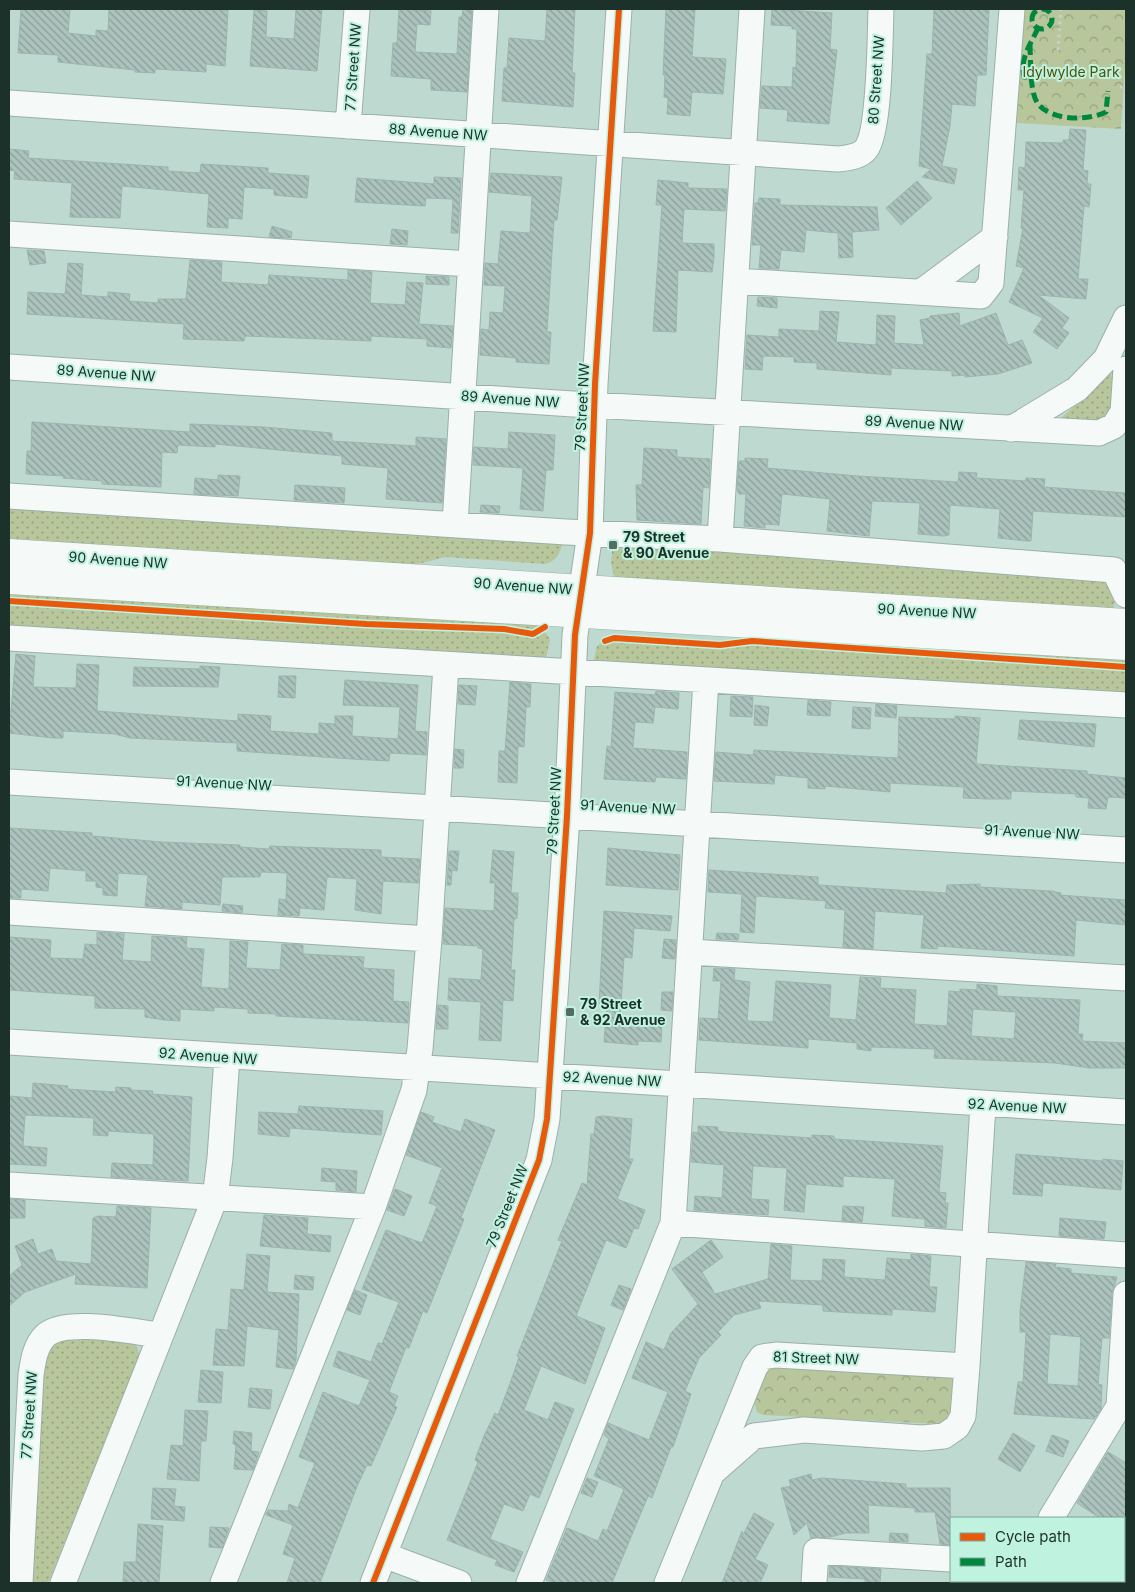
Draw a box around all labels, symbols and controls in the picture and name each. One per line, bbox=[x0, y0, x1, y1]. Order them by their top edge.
street label: 77 Street NW bbox=[341, 22, 364, 111]
street label: 80 Street NW bbox=[864, 35, 887, 125]
park label: Idylwylde Park bbox=[1022, 63, 1120, 80]
street label: 88 Avenue NW bbox=[388, 120, 488, 143]
street label: 89 Avenue NW bbox=[56, 361, 156, 384]
street label: 79 Street NW bbox=[571, 362, 592, 451]
street label: 89 Avenue NW bbox=[460, 387, 560, 410]
street label: 89 Avenue NW bbox=[864, 411, 964, 434]
place label: 79 Street & 90 Avenue bbox=[623, 528, 709, 561]
marker: 79 Street & 90 Avenue bbox=[607, 539, 619, 551]
street label: 90 Avenue NW bbox=[68, 548, 168, 571]
street label: 90 Avenue NW bbox=[473, 574, 573, 597]
street label: 90 Avenue NW bbox=[877, 599, 977, 622]
street label: 79 Street NW bbox=[543, 766, 564, 855]
street label: 91 Avenue NW bbox=[176, 772, 272, 794]
street label: 91 Avenue NW bbox=[580, 796, 676, 818]
street label: 91 Avenue NW bbox=[984, 821, 1080, 843]
place label: 79 Street & 92 Avenue bbox=[580, 995, 666, 1028]
marker: 79 Street & 92 Avenue bbox=[564, 1006, 576, 1018]
street label: 92 Avenue NW bbox=[158, 1044, 258, 1067]
street label: 92 Avenue NW bbox=[562, 1067, 662, 1090]
street label: 92 Avenue NW bbox=[967, 1094, 1067, 1117]
street label: 79 Street NW bbox=[482, 1162, 531, 1250]
street label: 81 Street NW bbox=[773, 1348, 860, 1368]
street label: 77 Street NW bbox=[17, 1370, 40, 1459]
legend bbox=[950, 1517, 1125, 1582]
text: Cycle path bbox=[995, 1527, 1071, 1546]
text: Path bbox=[995, 1552, 1027, 1571]

